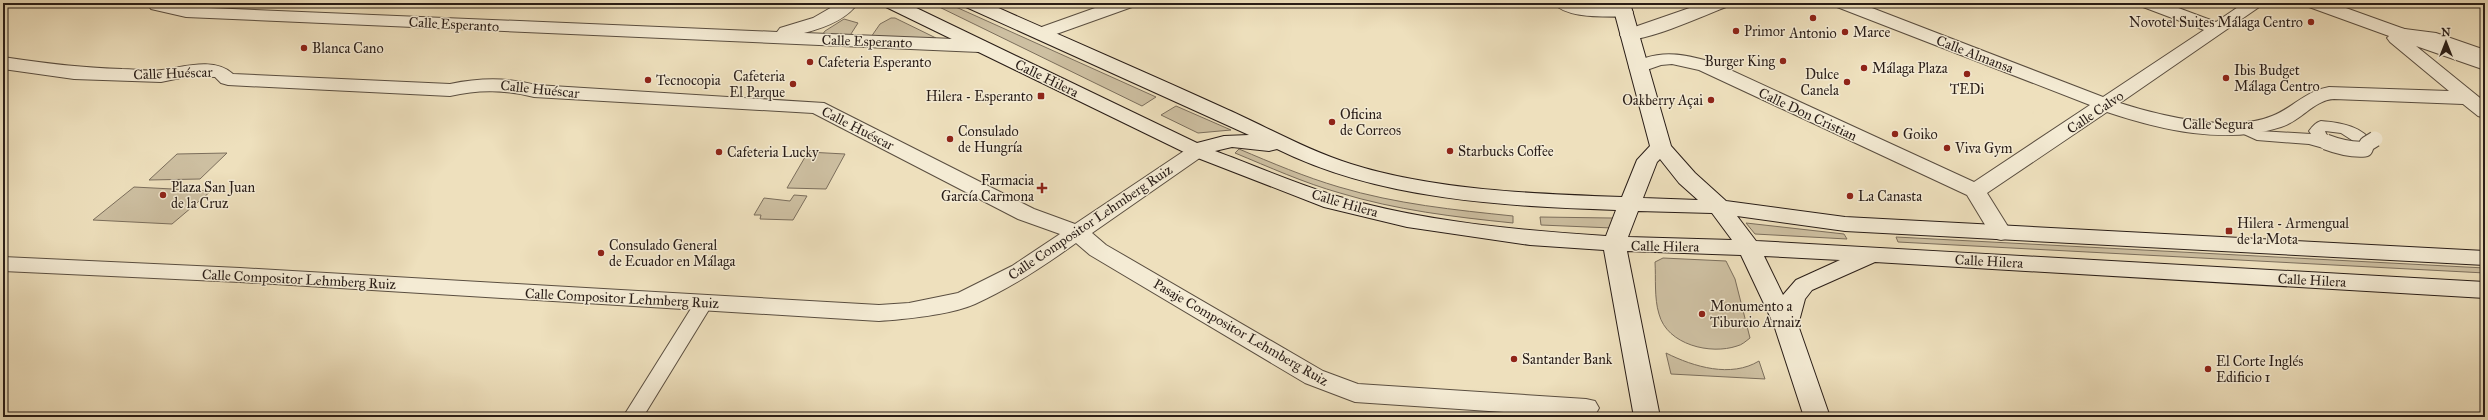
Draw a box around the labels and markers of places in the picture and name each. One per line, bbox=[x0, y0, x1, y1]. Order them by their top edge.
marker: Antonio bbox=[1808, 13, 1818, 23]
place label: Novotel Suites Málaga Centro bbox=[2129, 14, 2303, 31]
marker: Novotel Suites Málaga Centro bbox=[2306, 17, 2316, 27]
place label: Primor bbox=[1744, 23, 1786, 40]
place label: Marce bbox=[1853, 24, 1890, 41]
place label: Antonio bbox=[1788, 25, 1837, 42]
marker: Primor bbox=[1731, 26, 1741, 36]
marker: Marce bbox=[1840, 27, 1850, 37]
place label: Blanca Cano bbox=[312, 40, 384, 57]
marker: Blanca Cano bbox=[299, 43, 309, 53]
place label: Burger King bbox=[1705, 53, 1775, 70]
place label: Cafeteria Esperanto bbox=[818, 54, 931, 71]
marker: Burger King bbox=[1778, 56, 1788, 66]
marker: Cafeteria Esperanto bbox=[805, 57, 815, 67]
place label: Málaga Plaza bbox=[1872, 60, 1948, 77]
place label: Ibis Budget Málaga Centro bbox=[2234, 62, 2320, 95]
marker: Málaga Plaza bbox=[1859, 63, 1869, 73]
place label: Dulce Canela bbox=[1800, 66, 1839, 99]
place label: Cafeteria El Parque bbox=[729, 68, 785, 102]
marker: TEDi bbox=[1962, 69, 1972, 79]
place label: Tecnocopia bbox=[656, 72, 721, 89]
marker: Ibis Budget Málaga Centro bbox=[2221, 73, 2231, 83]
marker: Tecnocopia bbox=[643, 75, 653, 85]
marker: Dulce Canela bbox=[1842, 77, 1852, 87]
marker: Cafeteria El Parque bbox=[788, 79, 798, 89]
place label: TEDi bbox=[1950, 81, 1984, 98]
place label: Hilera - Esperanto bbox=[926, 88, 1033, 105]
marker: Hilera - Esperanto bbox=[1036, 91, 1046, 101]
place label: Oakberry Açai bbox=[1622, 92, 1703, 109]
marker: Oakberry Açai bbox=[1706, 95, 1716, 105]
place label: Oficina de Correos bbox=[1340, 106, 1401, 139]
marker: Oficina de Correos bbox=[1327, 117, 1337, 127]
place label: Consulado de Hungría bbox=[958, 123, 1022, 156]
place label: Goiko bbox=[1903, 126, 1938, 143]
marker: Goiko bbox=[1890, 129, 1900, 139]
marker: Consulado de Hungría bbox=[945, 134, 955, 144]
place label: Viva Gym bbox=[1954, 140, 2013, 157]
place label: Starbucks Coffee bbox=[1458, 143, 1554, 160]
marker: Viva Gym bbox=[1942, 143, 1952, 153]
place label: Cafeteria Lucky bbox=[727, 144, 819, 161]
marker: Starbucks Coffee bbox=[1445, 146, 1455, 156]
marker: Cafeteria Lucky bbox=[714, 147, 724, 157]
place label: Farmacia García Carmona bbox=[941, 172, 1034, 205]
place label: Plaza San Juan de la Cruz bbox=[171, 179, 255, 212]
marker: Farmacia García Carmona bbox=[1037, 183, 1047, 193]
place label: La Canasta bbox=[1858, 188, 1922, 205]
marker: Plaza San Juan de la Cruz bbox=[158, 190, 168, 200]
marker: La Canasta bbox=[1845, 191, 1855, 201]
place label: Hilera - Armengual de la Mota bbox=[2237, 215, 2349, 248]
marker: Hilera - Armengual de la Mota bbox=[2224, 226, 2234, 236]
place label: Consulado General de Ecuador en Málaga bbox=[609, 237, 736, 270]
marker: Consulado General de Ecuador en Málaga bbox=[596, 248, 606, 258]
place label: Monumento a Tiburcio Arnaiz bbox=[1710, 298, 1802, 331]
marker: Monumento a Tiburcio Arnaiz bbox=[1697, 309, 1707, 319]
place label: Santander Bank bbox=[1522, 351, 1613, 368]
place label: El Corte Inglés Edificio 1 bbox=[2216, 353, 2303, 386]
marker: Santander Bank bbox=[1509, 354, 1519, 364]
marker: El Corte Inglés Edificio 1 bbox=[2203, 364, 2213, 374]

